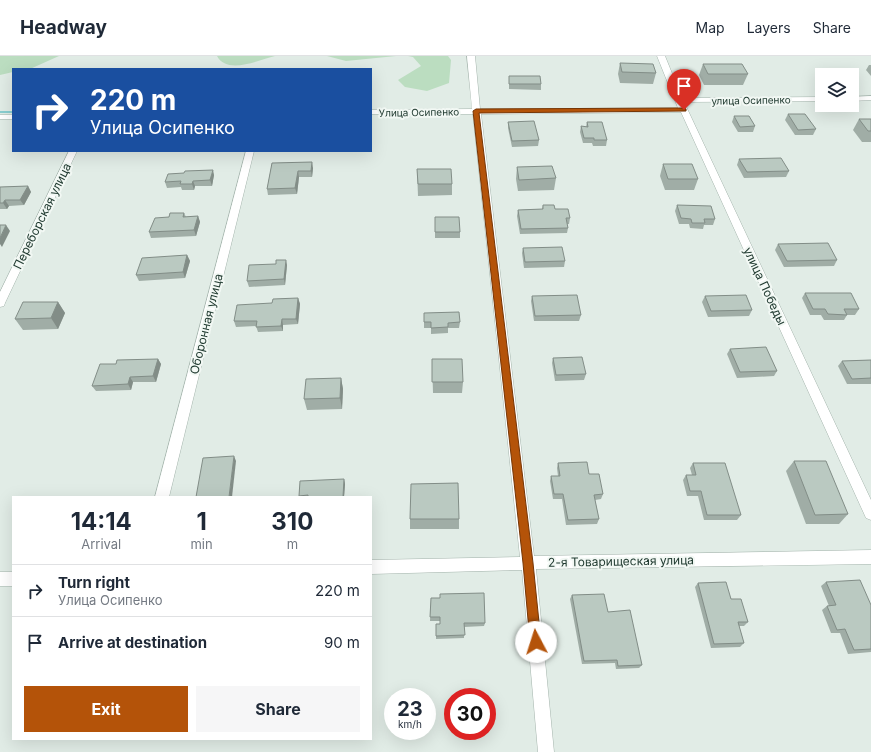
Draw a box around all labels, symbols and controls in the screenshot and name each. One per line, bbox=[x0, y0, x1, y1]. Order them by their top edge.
text: Headway bbox=[20, 16, 107, 39]
text: Map bbox=[696, 19, 725, 36]
text: Layers bbox=[747, 19, 791, 36]
text: Share bbox=[813, 19, 851, 36]
map controls bbox=[815, 68, 859, 112]
button: layers bbox=[815, 68, 859, 112]
pin bbox=[667, 69, 701, 110]
icon: arrive bbox=[673, 75, 695, 97]
text: 220 m bbox=[90, 83, 176, 117]
icon: right bbox=[24, 84, 76, 136]
street label: улица Осипенко bbox=[711, 93, 791, 107]
street label: Улица Осипенко bbox=[379, 105, 459, 119]
text: Улица Осипенко bbox=[90, 117, 235, 138]
street label: Переборская улица bbox=[10, 161, 74, 271]
street label: улица Победы bbox=[740, 245, 790, 327]
street label: Оборонная улица bbox=[186, 272, 226, 376]
text: 14:14 bbox=[71, 507, 132, 536]
text: 1 bbox=[196, 507, 207, 536]
text: 310 bbox=[271, 507, 313, 536]
text: Arrival bbox=[81, 536, 121, 552]
text: min bbox=[190, 536, 213, 552]
text: m bbox=[287, 536, 298, 552]
street label: 2-я Товарищеская улица bbox=[548, 552, 694, 570]
text: Turn right bbox=[58, 573, 130, 592]
icon: right bbox=[24, 580, 46, 602]
text: 220 m bbox=[315, 581, 360, 600]
text: Улица Осипенко bbox=[58, 592, 163, 608]
position arrow bbox=[515, 621, 557, 663]
icon: arrive bbox=[24, 632, 46, 654]
text: Arrive at destination bbox=[58, 633, 207, 652]
text: 90 m bbox=[324, 633, 360, 652]
button: Exit bbox=[24, 686, 188, 732]
button: Share bbox=[196, 686, 360, 732]
speed limit sign: 30 bbox=[444, 688, 496, 740]
text: 23 bbox=[397, 697, 423, 721]
text: km/h bbox=[398, 718, 422, 730]

